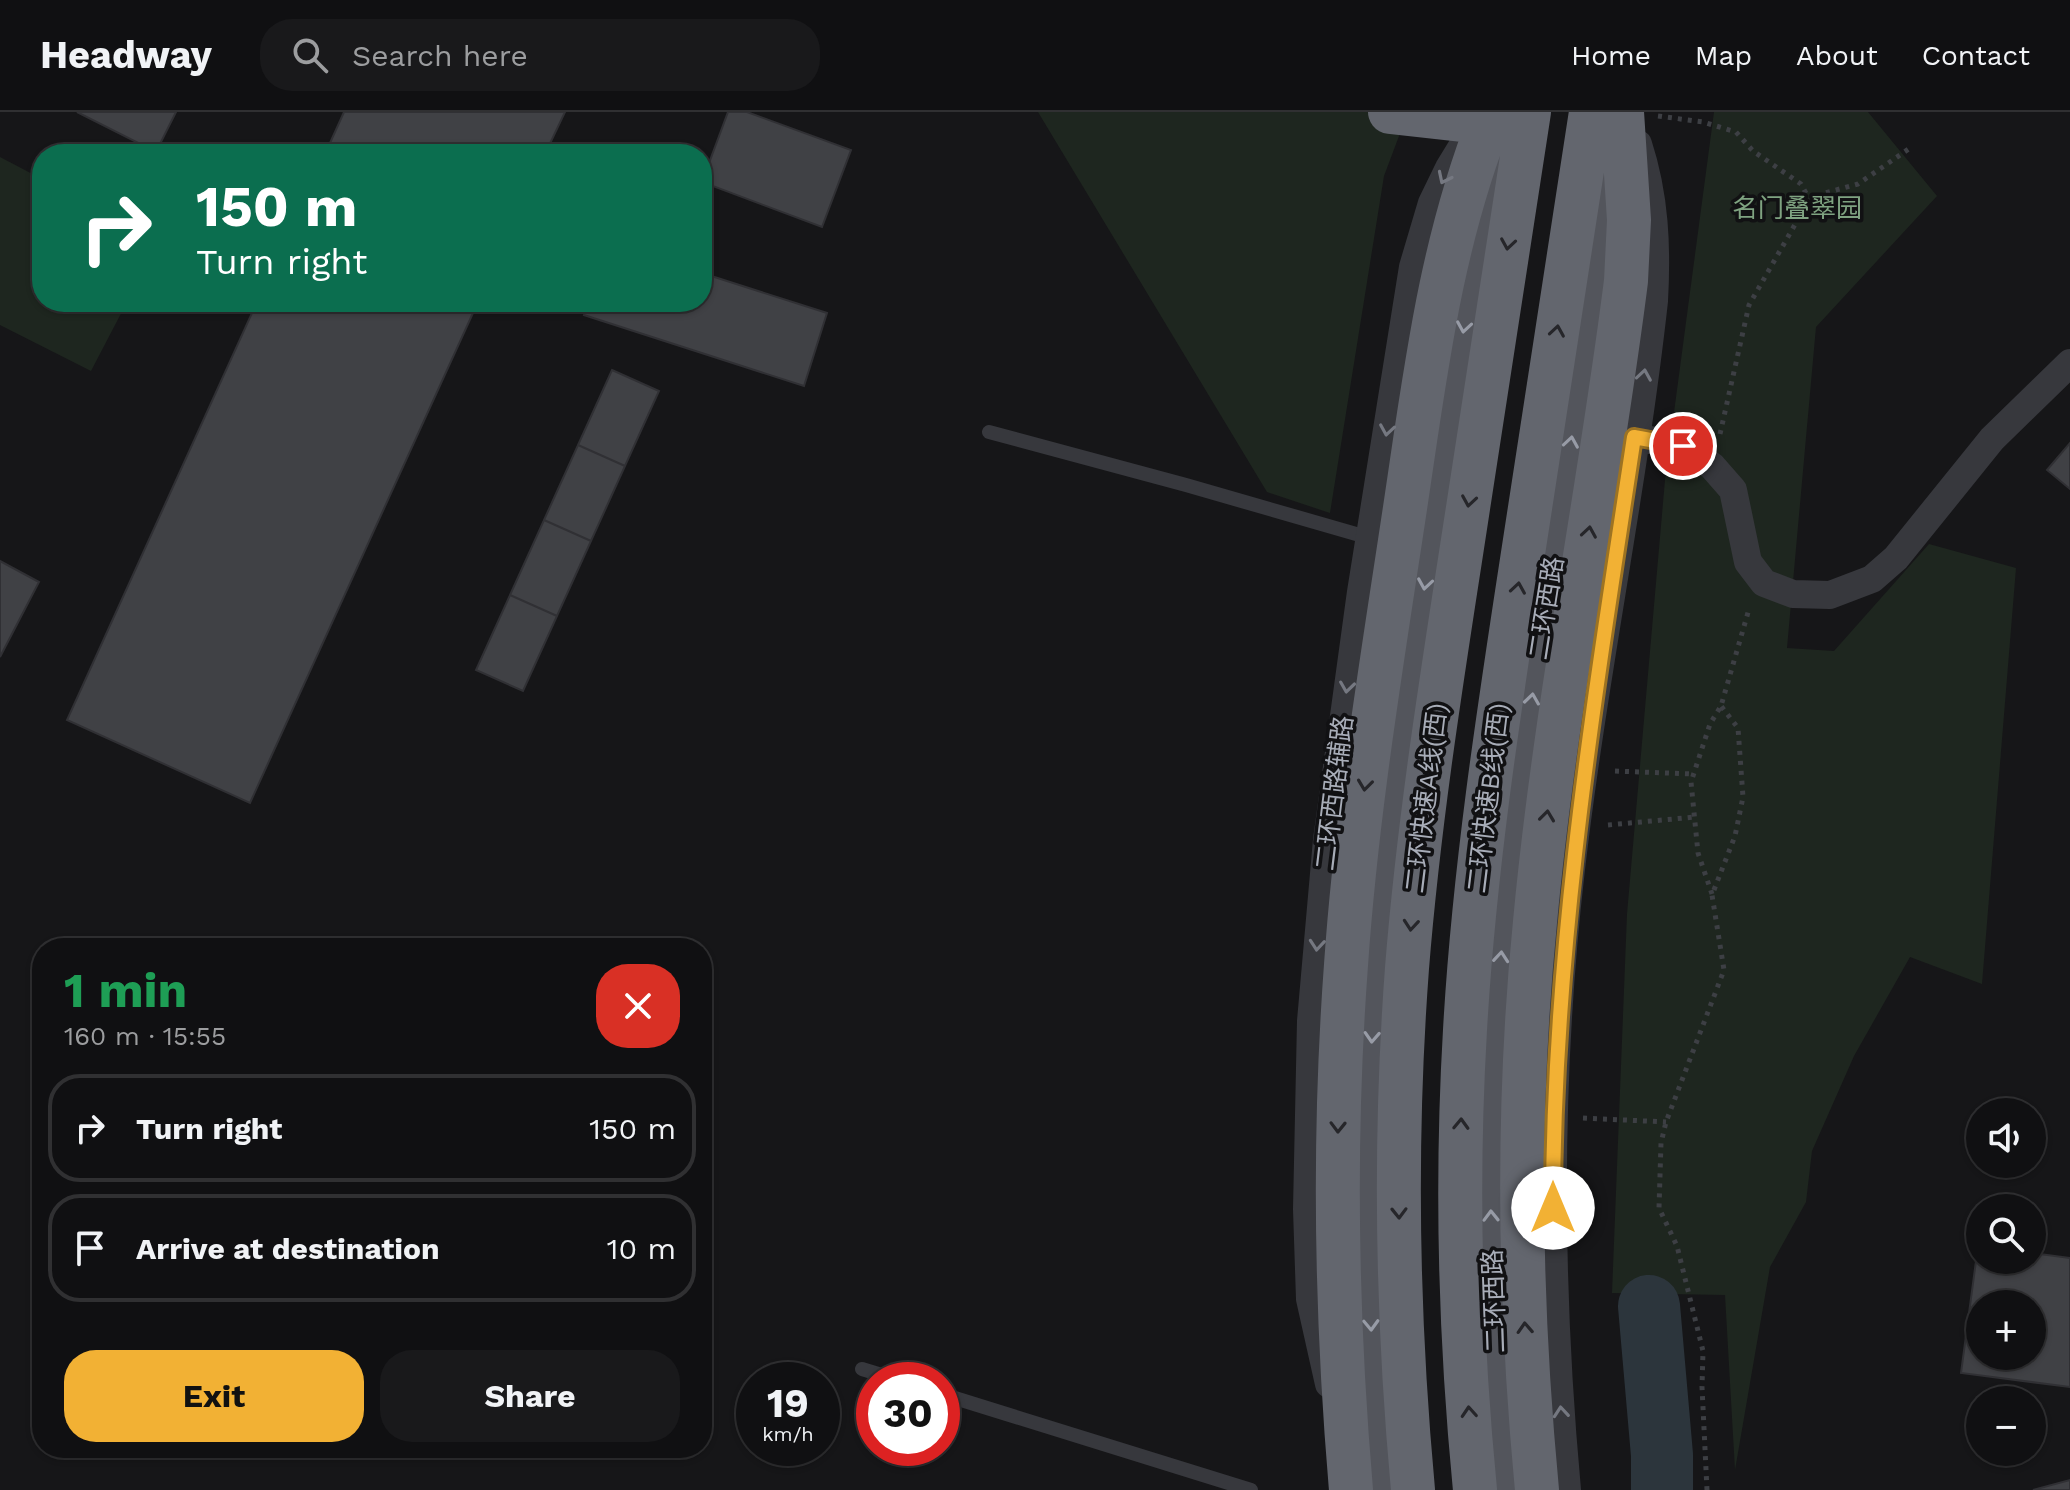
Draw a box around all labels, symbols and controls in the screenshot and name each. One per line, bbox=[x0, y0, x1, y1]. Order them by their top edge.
search box bbox=[260, 19, 820, 91]
text: Headway bbox=[40, 33, 212, 77]
icon: search bbox=[288, 33, 332, 77]
text: Search here bbox=[352, 38, 528, 73]
text: Home bbox=[1571, 39, 1651, 72]
text: Map bbox=[1695, 39, 1752, 72]
text: About bbox=[1796, 39, 1878, 72]
text: Contact bbox=[1922, 39, 2030, 72]
one-way arrow bbox=[1438, 169, 1454, 184]
text: 150 m bbox=[196, 174, 358, 240]
icon: right bbox=[64, 176, 168, 280]
park label: 名门叠翠园 bbox=[1732, 193, 1862, 223]
one-way arrow bbox=[1500, 238, 1517, 251]
text: Turn right bbox=[196, 241, 367, 283]
one-way arrow bbox=[1456, 321, 1473, 334]
one-way arrow bbox=[1548, 324, 1565, 338]
one-way arrow bbox=[1635, 368, 1652, 381]
pin bbox=[1649, 412, 1717, 480]
one-way arrow bbox=[1379, 423, 1396, 437]
icon: arrive bbox=[1661, 424, 1705, 468]
one-way arrow bbox=[1562, 435, 1579, 448]
one-way arrow bbox=[1461, 495, 1478, 508]
one-way arrow bbox=[1579, 525, 1596, 538]
street label: 二环西路 bbox=[1523, 554, 1569, 662]
one-way arrow bbox=[1417, 578, 1434, 591]
one-way arrow bbox=[1508, 581, 1525, 595]
one-way arrow bbox=[1339, 680, 1356, 694]
one-way arrow bbox=[1523, 692, 1540, 706]
street label: 二环快速A线(西) bbox=[1399, 701, 1453, 895]
street label: 二环快速B线(西) bbox=[1461, 701, 1515, 895]
street label: 二环西路辅路 bbox=[1310, 714, 1358, 872]
one-way arrow bbox=[1357, 778, 1374, 791]
one-way arrow bbox=[1538, 810, 1555, 823]
one-way arrow bbox=[1403, 919, 1420, 932]
one-way arrow bbox=[1308, 939, 1325, 952]
one-way arrow bbox=[1492, 950, 1509, 963]
text: 1 min bbox=[64, 962, 187, 1019]
button: close bbox=[596, 964, 680, 1048]
text: 160 m · 15:55 bbox=[64, 1021, 226, 1051]
one-way arrow bbox=[1364, 1031, 1381, 1044]
map controls bbox=[1966, 1098, 2046, 1466]
button: sound bbox=[1966, 1098, 2046, 1178]
icon: right bbox=[68, 1106, 112, 1150]
text: Turn right bbox=[136, 1111, 282, 1146]
text: 150 m bbox=[589, 1111, 676, 1146]
one-way arrow bbox=[1452, 1117, 1470, 1130]
one-way arrow bbox=[1330, 1121, 1347, 1134]
position arrow bbox=[1511, 1166, 1595, 1250]
button: search bbox=[1966, 1194, 2046, 1274]
one-way arrow bbox=[1390, 1207, 1408, 1220]
one-way arrow bbox=[1482, 1209, 1500, 1222]
icon: arrive bbox=[68, 1226, 112, 1270]
text: Arrive at destination bbox=[136, 1231, 440, 1266]
text: 10 m bbox=[607, 1231, 676, 1266]
street label: 二环西路 bbox=[1477, 1249, 1511, 1353]
button: + bbox=[1966, 1290, 2046, 1370]
one-way arrow bbox=[1363, 1319, 1380, 1332]
one-way arrow bbox=[1517, 1321, 1534, 1334]
button: Exit bbox=[64, 1350, 364, 1442]
button: Share bbox=[380, 1350, 680, 1442]
speed limit sign: 30 bbox=[856, 1362, 960, 1466]
text: 19 bbox=[767, 1380, 809, 1427]
button: − bbox=[1966, 1386, 2046, 1466]
one-way arrow bbox=[1461, 1405, 1478, 1418]
one-way arrow bbox=[1553, 1405, 1570, 1418]
text: km/h bbox=[762, 1422, 814, 1446]

